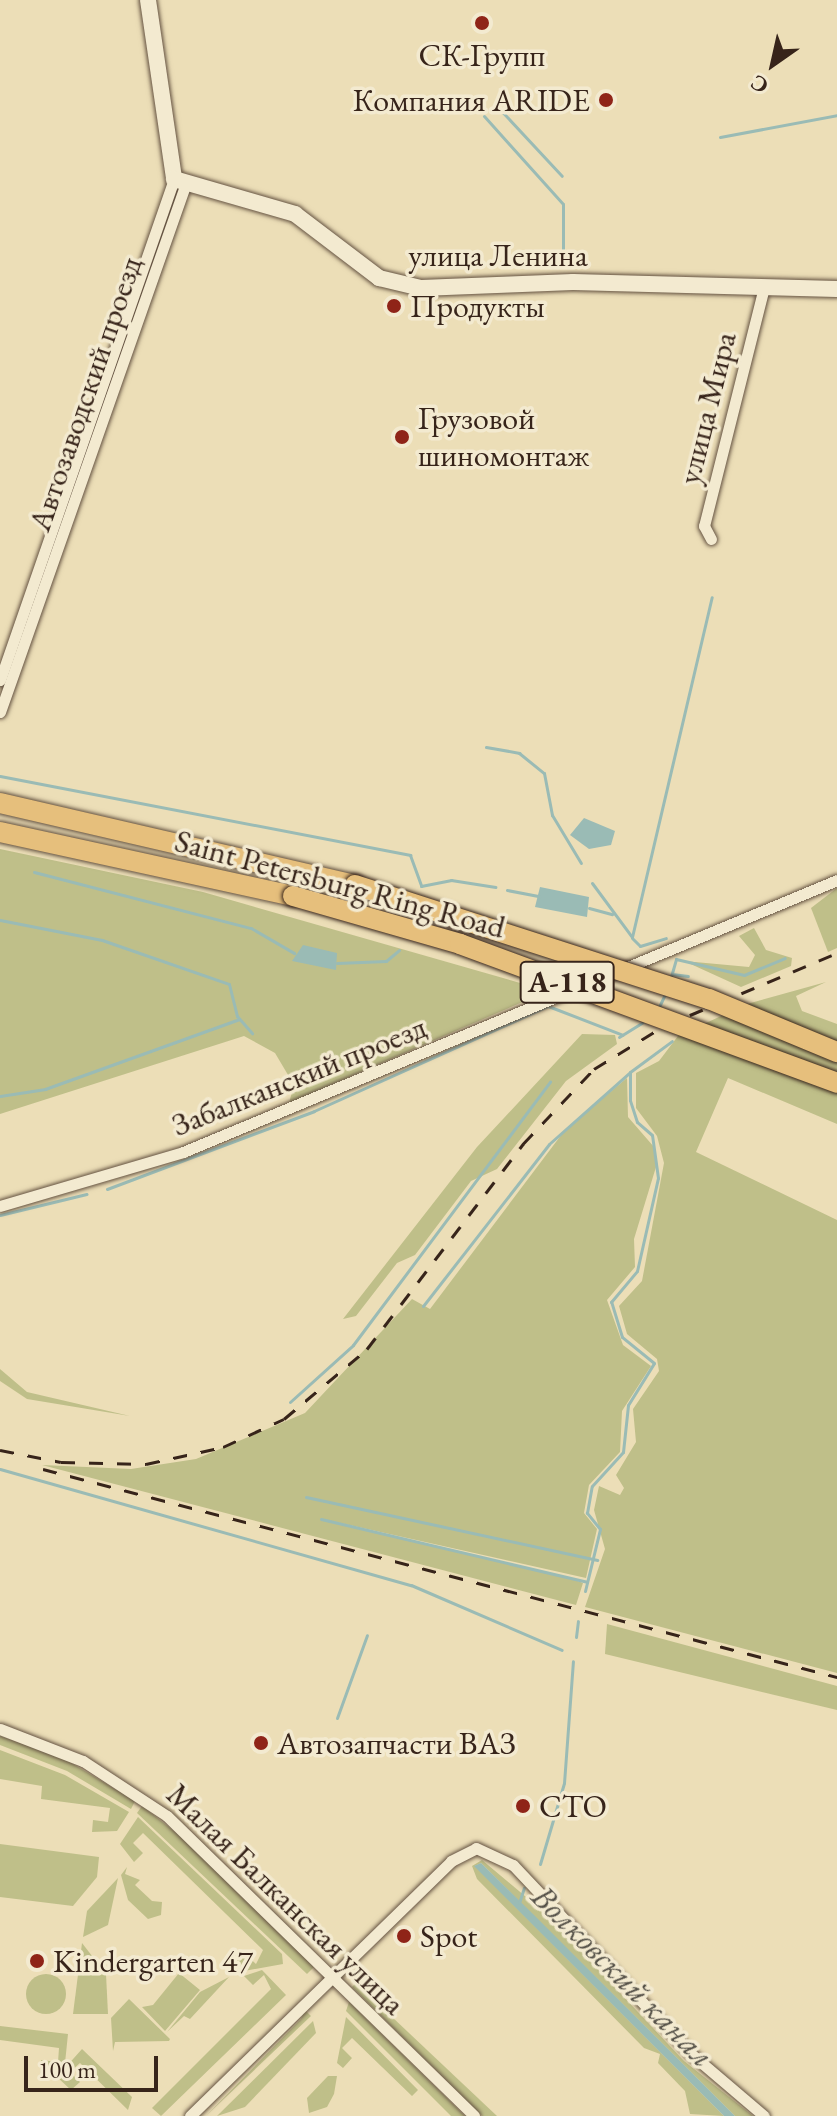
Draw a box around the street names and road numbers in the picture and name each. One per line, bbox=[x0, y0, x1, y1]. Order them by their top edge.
street label: улица Ленина bbox=[408, 236, 588, 274]
street label: Автозаводский проезд bbox=[20, 252, 150, 536]
street label: улица Мира bbox=[670, 328, 744, 488]
street label: Saint Petersburg Ring Road bbox=[171, 821, 509, 947]
road number: А-118 bbox=[519, 956, 615, 1008]
street label: Забалканский проезд bbox=[166, 1007, 432, 1145]
street label: Малая Балканская улица bbox=[159, 1775, 413, 2023]

